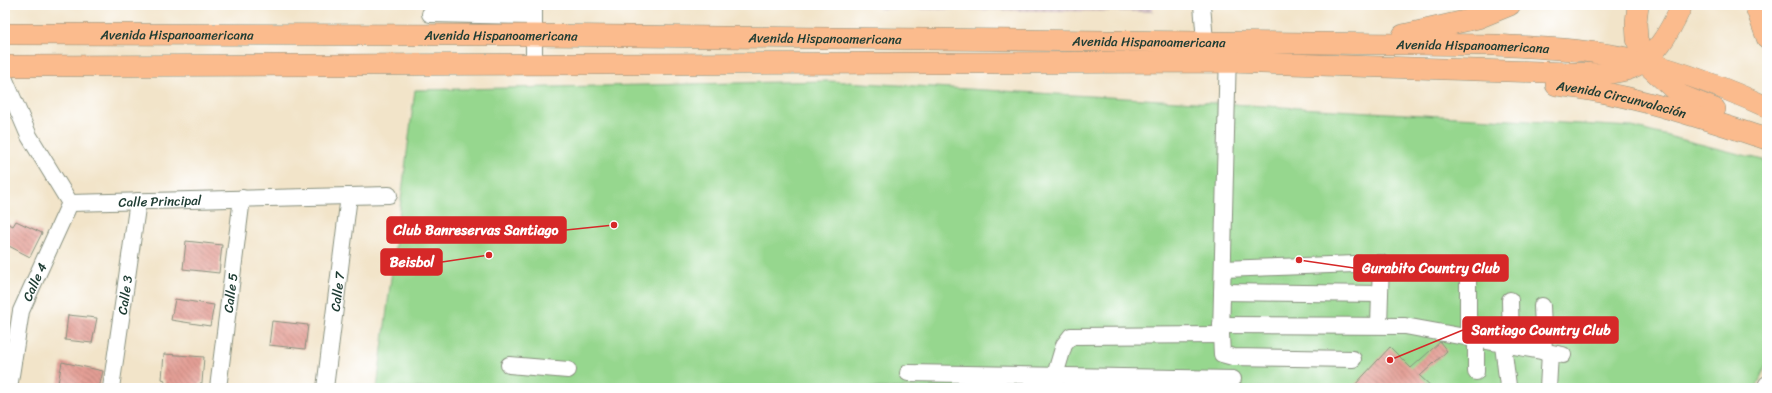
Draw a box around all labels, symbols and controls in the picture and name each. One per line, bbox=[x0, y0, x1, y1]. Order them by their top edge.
street label: Avenida Hispanoamericana bbox=[99, 23, 254, 46]
street label: Avenida Hispanoamericana bbox=[423, 24, 578, 47]
street label: Avenida Hispanoamericana bbox=[747, 26, 902, 51]
street label: Avenida Hispanoamericana bbox=[1071, 30, 1226, 54]
street label: Avenida Hispanoamericana bbox=[1395, 33, 1551, 60]
street label: Avenida Circunvalación bbox=[1554, 74, 1689, 125]
street label: Calle Principal bbox=[118, 189, 202, 214]
callout: Club Banreservas Santiago bbox=[387, 217, 566, 243]
text: Club Banreservas Santiago bbox=[393, 218, 558, 243]
callout: Beisbol bbox=[381, 249, 442, 275]
text: Beisbol bbox=[390, 250, 435, 275]
callout: Gurabito Country Club bbox=[1354, 255, 1508, 281]
text: Gurabito Country Club bbox=[1361, 256, 1501, 281]
street label: Calle 4 bbox=[16, 259, 54, 305]
street label: Calle 7 bbox=[324, 269, 352, 313]
street label: Calle 5 bbox=[217, 271, 244, 314]
street label: Calle 3 bbox=[111, 274, 139, 316]
callout: Santiago Country Club bbox=[1463, 317, 1618, 343]
text: Santiago Country Club bbox=[1470, 318, 1611, 343]

